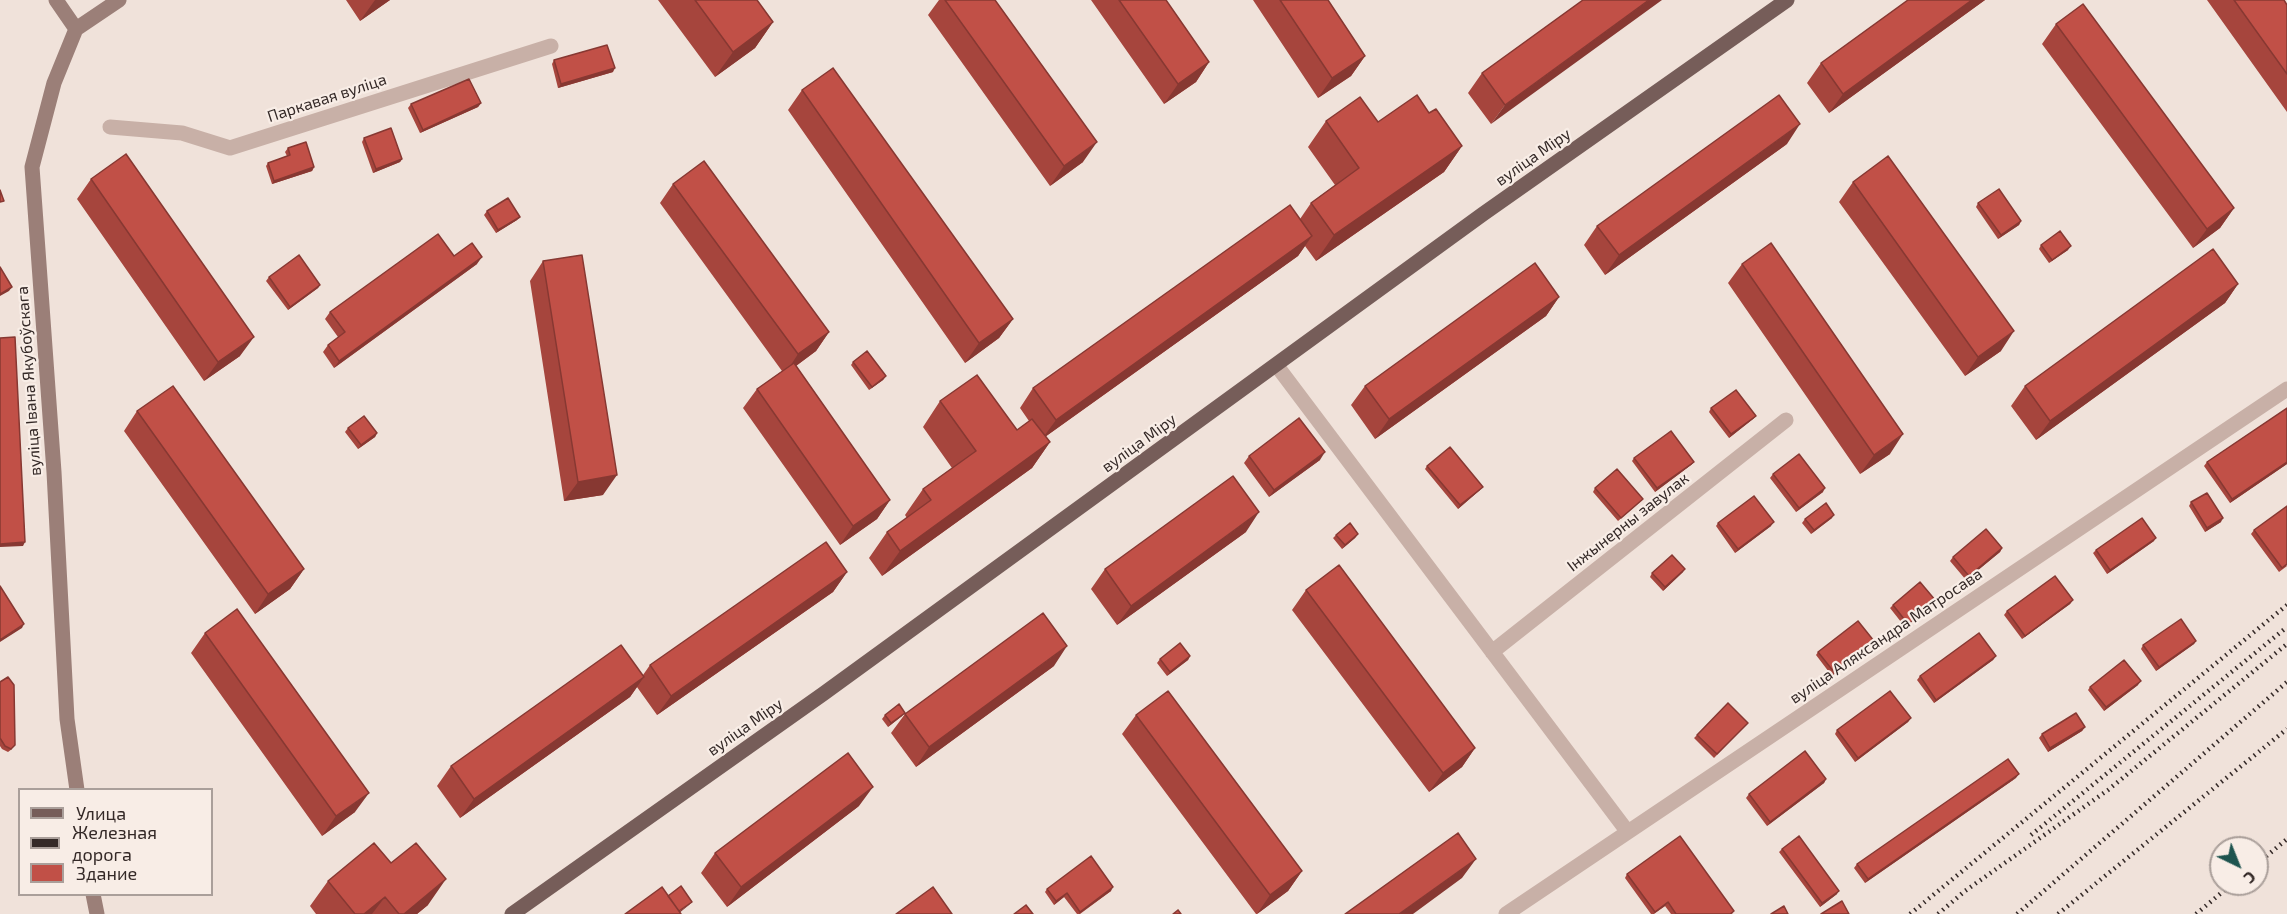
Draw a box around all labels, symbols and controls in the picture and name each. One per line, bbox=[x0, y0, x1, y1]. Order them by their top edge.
street label: Паркавая вуліца bbox=[265, 70, 389, 126]
street label: вуліца Міру bbox=[1492, 124, 1574, 190]
street label: вуліца Івана Якубоўскага bbox=[13, 285, 45, 477]
street label: вуліца Міру bbox=[1098, 410, 1180, 476]
street label: Інжынерны завулак bbox=[1563, 468, 1693, 576]
street label: вуліца Аляксандра Матросава bbox=[1786, 564, 1986, 708]
street label: вуліца Міру bbox=[704, 694, 786, 760]
legend bbox=[18, 788, 213, 896]
text: Улица bbox=[76, 802, 126, 824]
text: Железная дорога bbox=[72, 821, 157, 865]
north arrow bbox=[2209, 836, 2269, 896]
text: Здание bbox=[76, 862, 137, 884]
text: С bbox=[2240, 868, 2260, 888]

